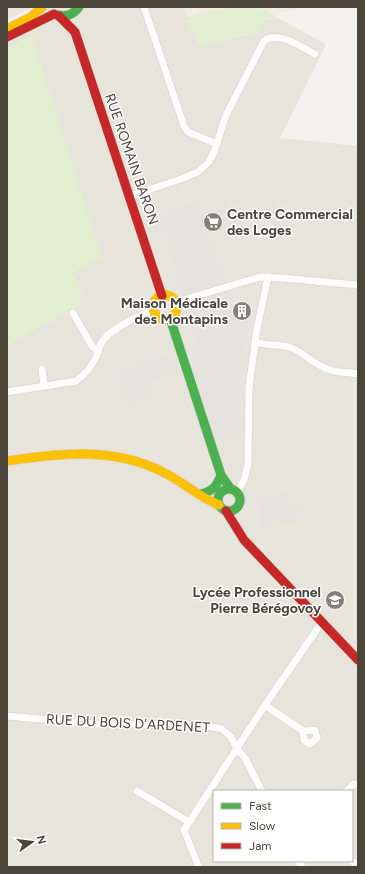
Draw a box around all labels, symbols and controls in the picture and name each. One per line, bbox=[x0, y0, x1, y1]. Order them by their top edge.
street label: RUE ROMAIN BARON bbox=[101, 91, 162, 227]
place label: Centre Commercial des Loges bbox=[227, 206, 353, 239]
supermarket icon: Centre Commercial des Loges bbox=[202, 211, 224, 233]
place label: Maison Médicale des Montapins bbox=[121, 295, 228, 328]
building icon: Maison Médicale des Montapins bbox=[231, 300, 253, 322]
place label: Lycée Professionnel Pierre Bérégovoy bbox=[192, 584, 322, 617]
school or university icon: Lycée Professionnel Pierre Bérégovoy bbox=[324, 589, 346, 611]
street label: RUE DU BOIS D'ARDENET bbox=[46, 711, 211, 736]
legend bbox=[213, 790, 353, 862]
text: Fast bbox=[249, 799, 272, 813]
text: Slow bbox=[249, 819, 276, 833]
north arrow bbox=[12, 822, 52, 862]
text: N bbox=[34, 834, 49, 845]
text: Jam bbox=[249, 839, 272, 853]

